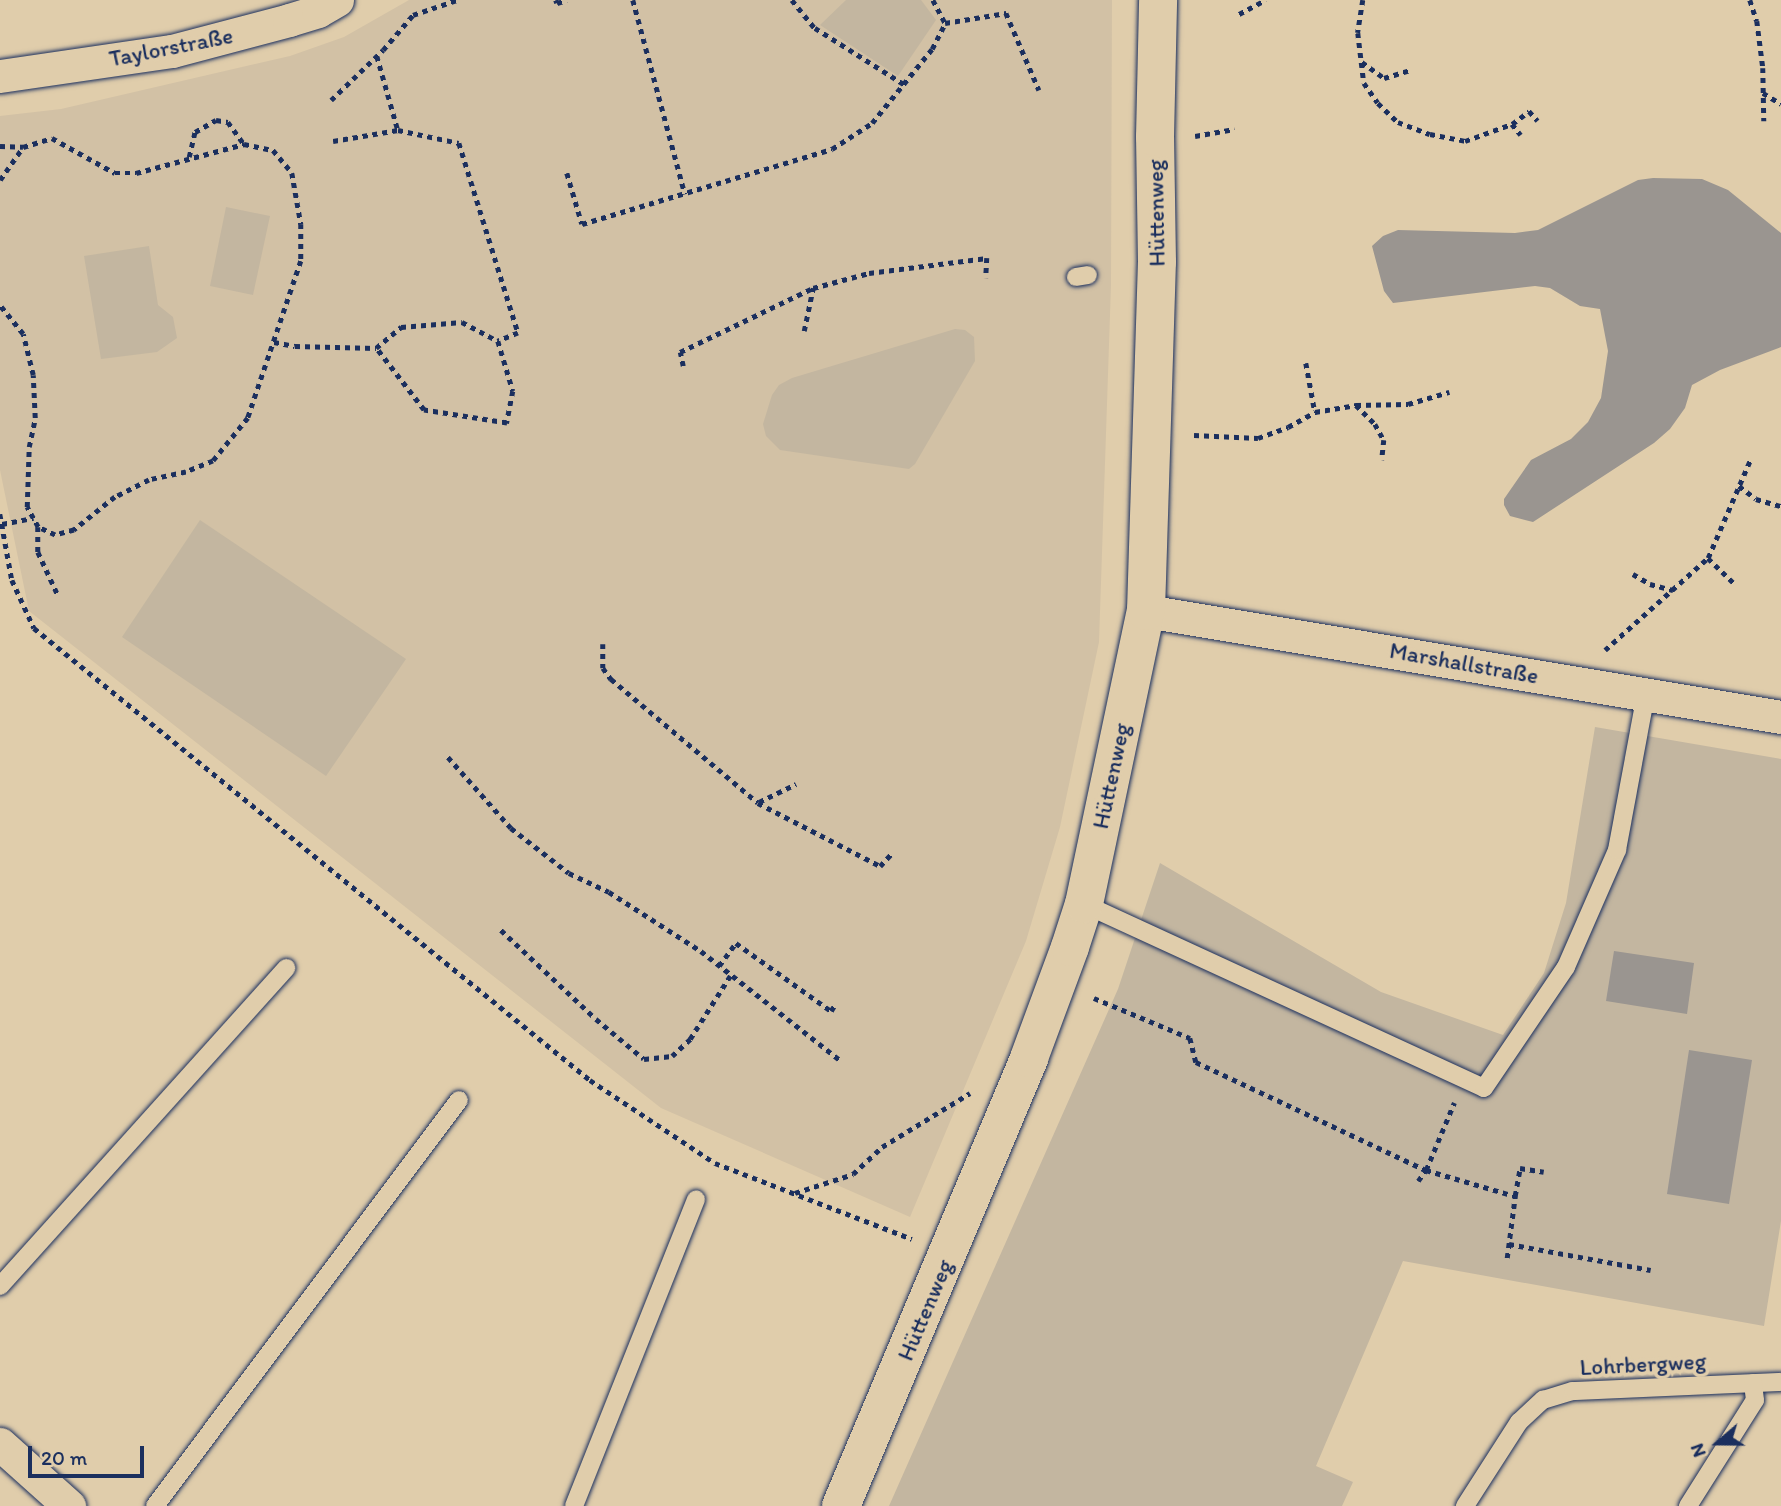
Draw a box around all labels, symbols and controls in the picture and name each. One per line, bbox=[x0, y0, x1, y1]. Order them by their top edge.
street label: Taylorstraße bbox=[107, 21, 235, 73]
street label: Hüttenweg bbox=[1141, 159, 1171, 267]
street label: Marshallstraße bbox=[1387, 636, 1541, 690]
street label: Hüttenweg bbox=[1086, 721, 1136, 831]
street label: Hüttenweg bbox=[891, 1255, 959, 1365]
street label: Lohrbergweg bbox=[1579, 1347, 1707, 1381]
north arrow bbox=[1683, 1408, 1753, 1478]
scale bar bbox=[32, 1432, 147, 1476]
text: N bbox=[1685, 1440, 1711, 1460]
text: 20 m bbox=[41, 1445, 87, 1470]

